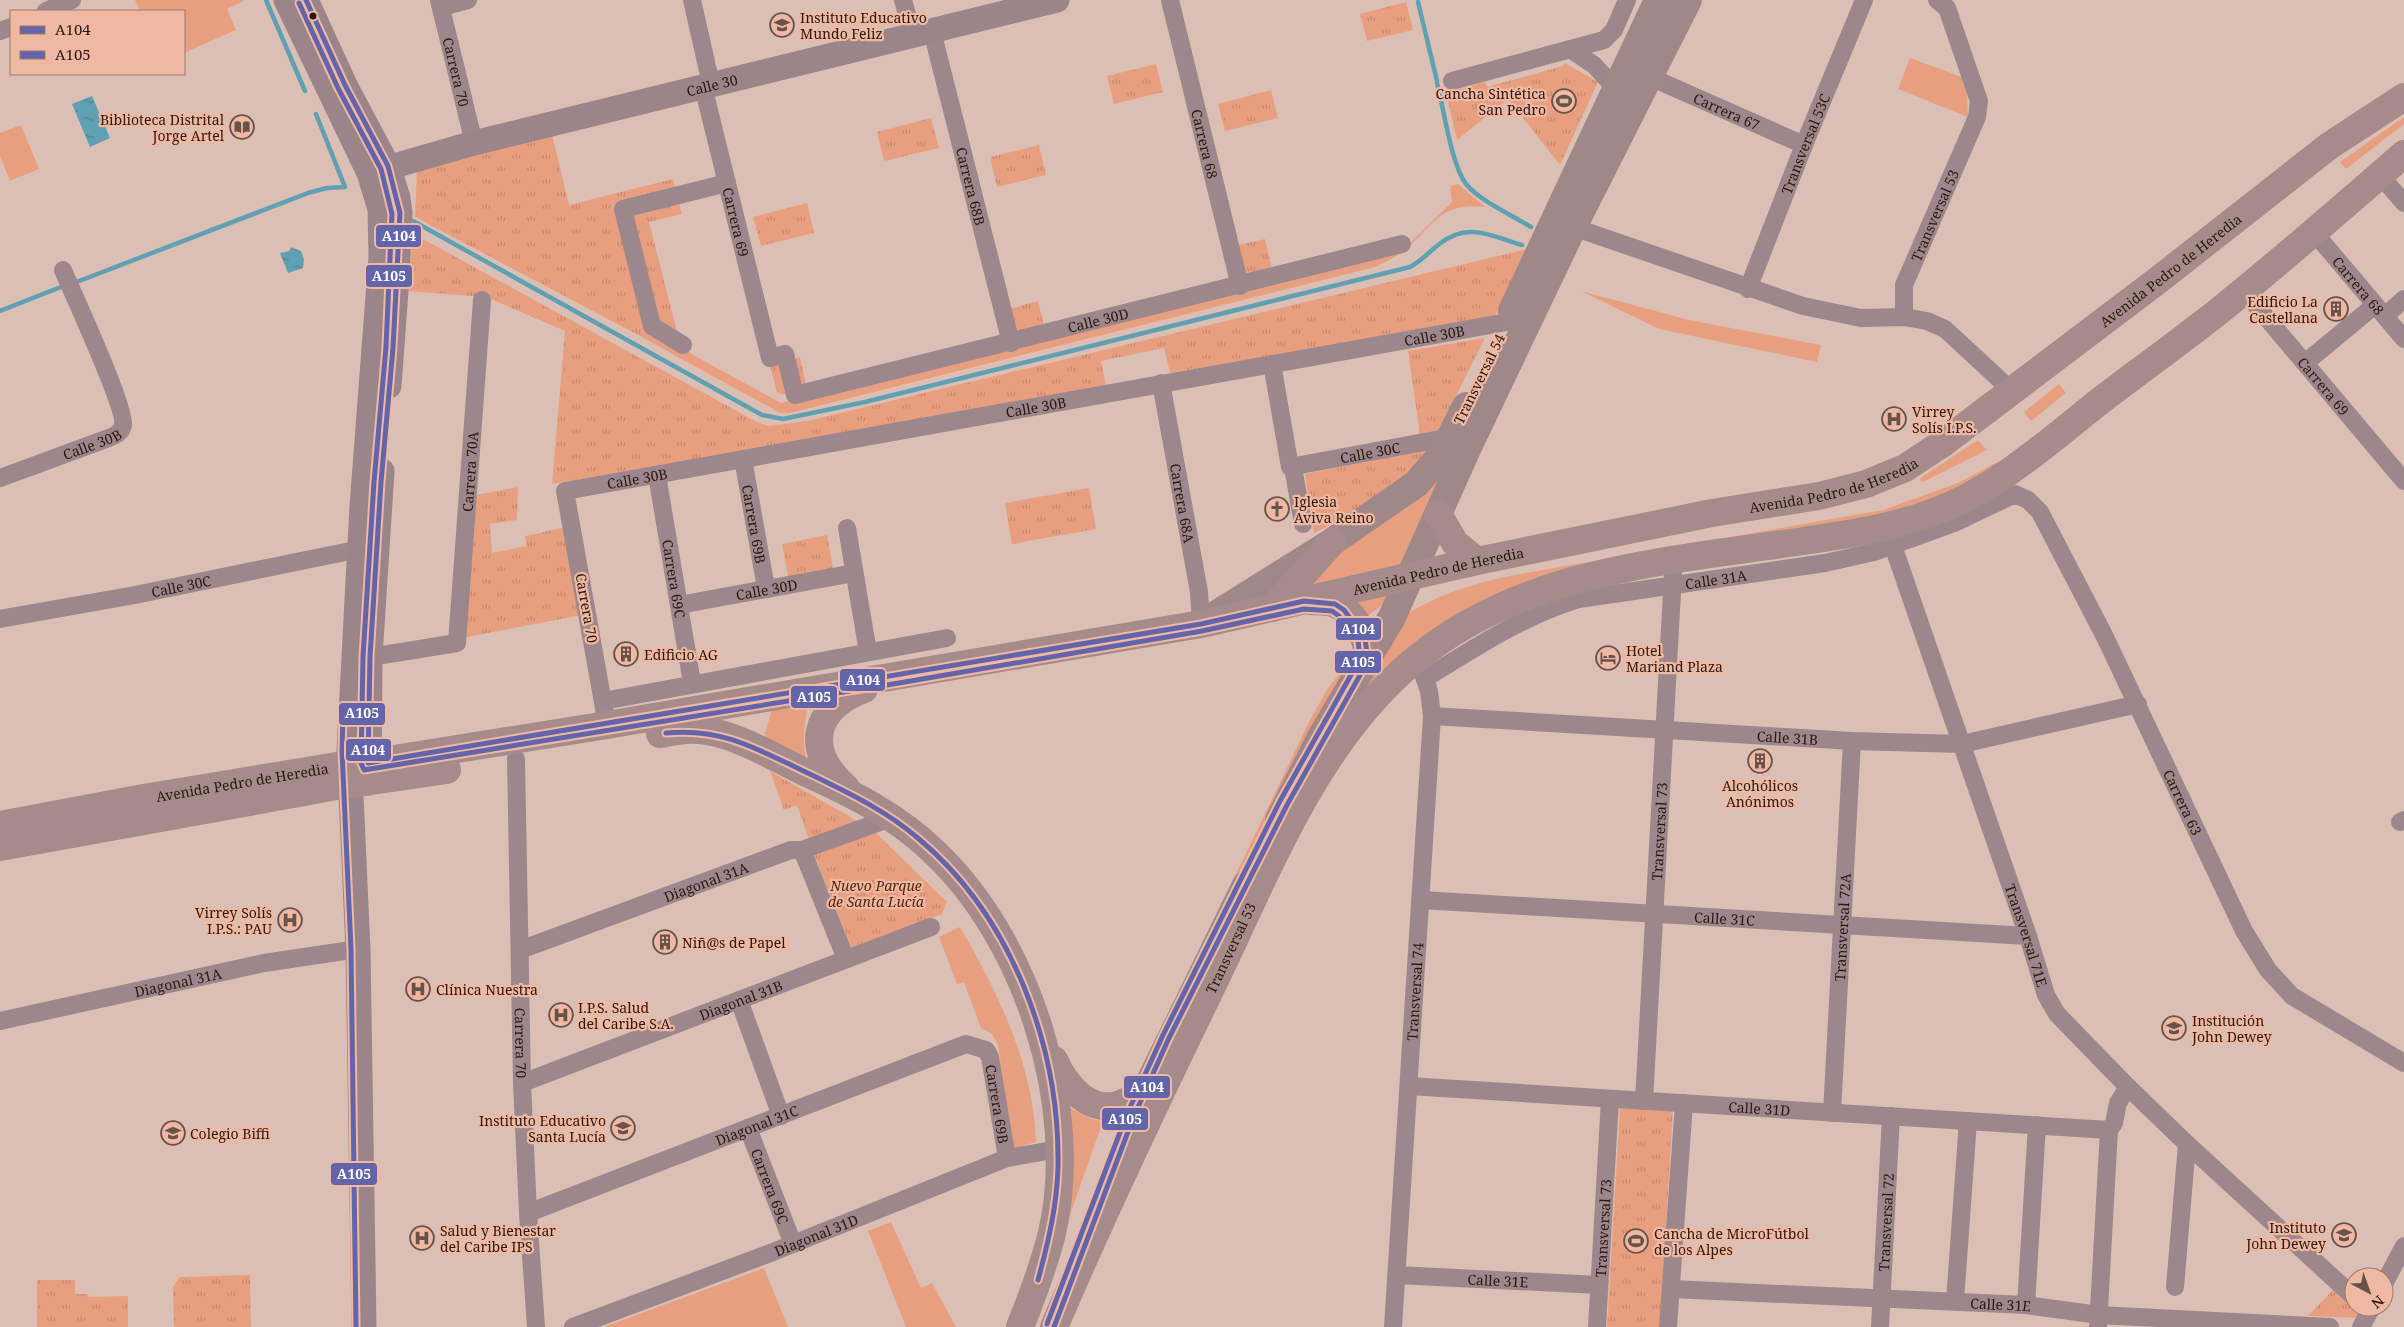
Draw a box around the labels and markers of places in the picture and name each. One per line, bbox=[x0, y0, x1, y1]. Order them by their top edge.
place label: Instituto Educativo Mundo Feliz bbox=[800, 8, 927, 43]
unlabelled marker bbox=[308, 11, 318, 21]
school or university icon: Instituto Educativo Mundo Feliz bbox=[769, 12, 795, 38]
place label: Cancha Sintética San Pedro bbox=[1435, 84, 1546, 119]
sports icon: Cancha Sintética San Pedro bbox=[1551, 88, 1577, 114]
place label: Biblioteca Distrital Jorge Artel bbox=[100, 110, 225, 145]
library icon: Biblioteca Distrital Jorge Artel bbox=[229, 114, 255, 140]
place label: Edificio La Castellana bbox=[2247, 292, 2318, 327]
building icon: Edificio La Castellana bbox=[2323, 296, 2349, 322]
place label: Virrey Solís I.P.S. bbox=[1912, 402, 1977, 437]
hospital icon: Virrey Solís I.P.S. bbox=[1881, 406, 1907, 432]
place label: Iglesia Aviva Reino bbox=[1294, 492, 1374, 527]
church icon: Iglesia Aviva Reino bbox=[1264, 496, 1290, 522]
building icon: Edificio AG bbox=[613, 641, 639, 667]
place label: Hotel Mariand Plaza bbox=[1626, 641, 1723, 676]
place label: Edificio AG bbox=[644, 645, 718, 664]
hotel icon: Hotel Mariand Plaza bbox=[1595, 645, 1621, 671]
building icon: Alcohólicos Anónimos bbox=[1747, 748, 1773, 774]
place label: Alcohólicos Anónimos bbox=[1722, 776, 1798, 811]
place label: Virrey Solís I.P.S.: PAU bbox=[195, 903, 272, 938]
hospital icon: Virrey Solís I.P.S.: PAU bbox=[277, 907, 303, 933]
building icon: Niñ@s de Papel bbox=[652, 929, 678, 955]
place label: Niñ@s de Papel bbox=[682, 933, 786, 952]
hospital icon: Clínica Nuestra bbox=[405, 976, 431, 1002]
place label: Clínica Nuestra bbox=[436, 980, 538, 999]
place label: I.P.S. Salud del Caribe S.A. bbox=[578, 998, 674, 1033]
hospital icon: I.P.S. Salud del Caribe S.A. bbox=[548, 1002, 574, 1028]
place label: Institución John Dewey bbox=[2191, 1011, 2272, 1046]
school or university icon: Institución John Dewey bbox=[2161, 1015, 2187, 1041]
place label: Instituto Educativo Santa Lucía bbox=[479, 1111, 606, 1146]
school or university icon: Instituto Educativo Santa Lucía bbox=[610, 1115, 636, 1141]
school or university icon: Colegio Biffi bbox=[160, 1120, 186, 1146]
place label: Colegio Biffi bbox=[190, 1124, 270, 1143]
place label: Instituto John Dewey bbox=[2245, 1218, 2326, 1253]
place label: Salud y Bienestar del Caribe IPS bbox=[440, 1221, 556, 1256]
school or university icon: Instituto John Dewey bbox=[2331, 1222, 2357, 1248]
place label: Cancha de MicroFútbol de los Alpes bbox=[1654, 1224, 1809, 1259]
hospital icon: Salud y Bienestar del Caribe IPS bbox=[409, 1225, 435, 1251]
sports icon: Cancha de MicroFútbol de los Alpes bbox=[1623, 1228, 1649, 1254]

